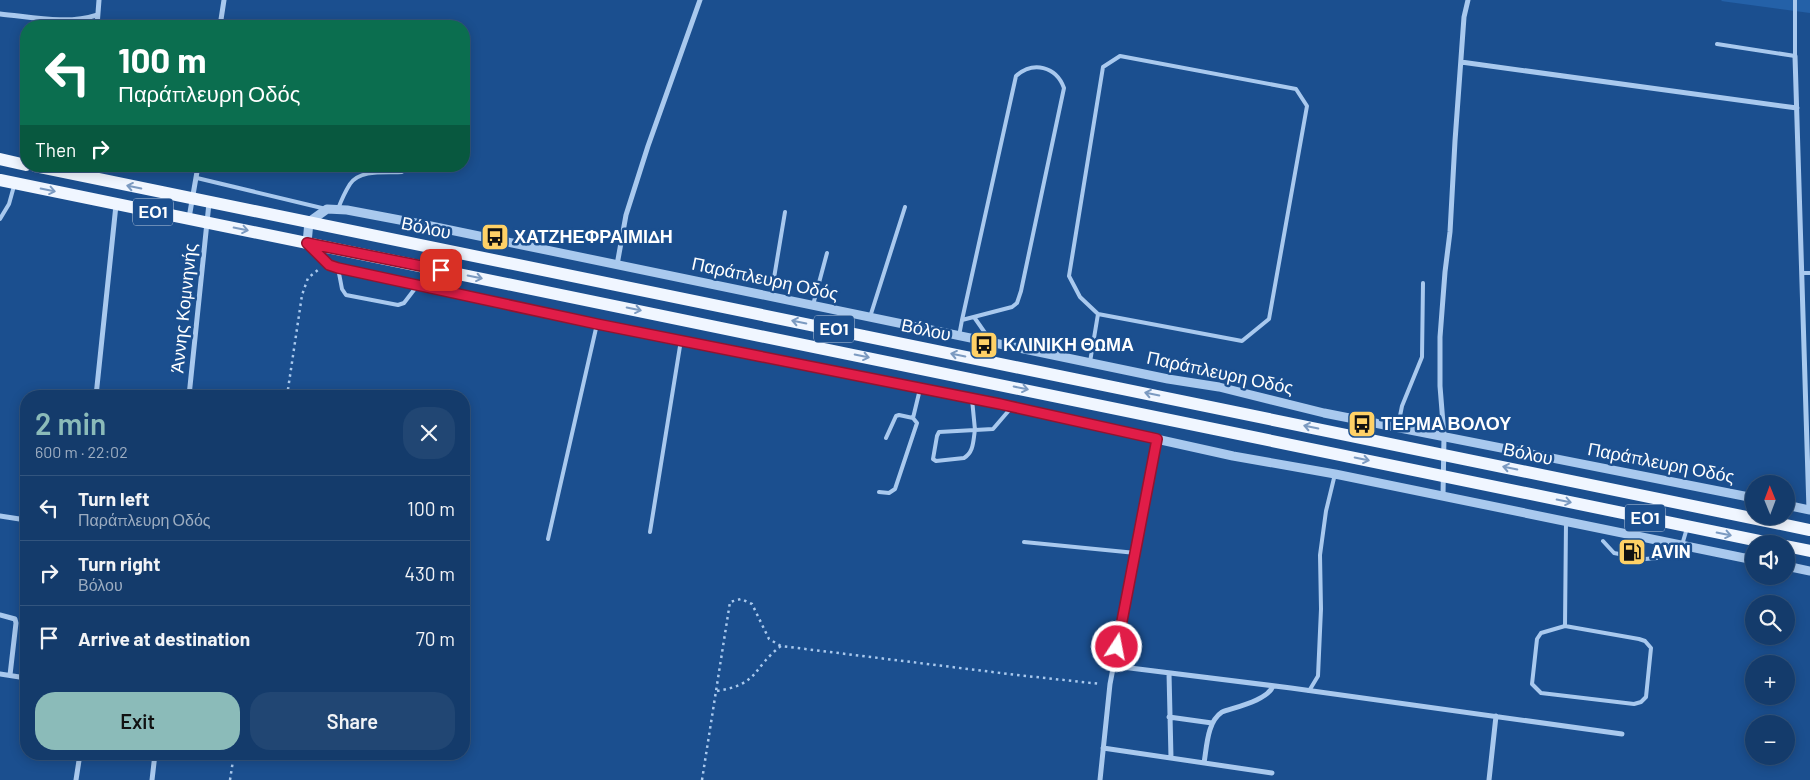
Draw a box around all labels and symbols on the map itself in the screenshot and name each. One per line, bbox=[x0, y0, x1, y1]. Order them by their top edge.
one-way arrow bbox=[126, 182, 142, 191]
one-way arrow bbox=[39, 186, 55, 195]
road number: ΕΟ1 bbox=[133, 198, 173, 226]
street label: Βόλου bbox=[399, 211, 453, 243]
bus stop icon: ΧΑΤΖΗΕΦΡΑΙΜΙΔΗ bbox=[480, 222, 510, 252]
one-way arrow bbox=[233, 225, 249, 235]
place label: ΧΑΤΖΗΕΦΡΑΙΜΙΔΗ bbox=[514, 225, 673, 247]
street label: Άννης Κομνηνής bbox=[165, 242, 201, 374]
pin bbox=[420, 249, 462, 291]
street label: Παράπλευρη Οδός bbox=[690, 252, 841, 304]
one-way arrow bbox=[466, 273, 482, 282]
one-way arrow bbox=[625, 305, 641, 315]
street label: Βόλου bbox=[899, 313, 953, 345]
road number: ΕΟ1 bbox=[814, 316, 854, 342]
one-way arrow bbox=[791, 317, 807, 327]
bus stop icon: ΚΛΙΝΙΚΗ ΘΩΜΑ bbox=[969, 330, 999, 360]
place label: ΚΛΙΝΙΚΗ ΘΩΜΑ bbox=[1003, 333, 1134, 355]
street label: Παράπλευρη Οδός bbox=[1145, 346, 1296, 398]
one-way arrow bbox=[950, 350, 966, 359]
one-way arrow bbox=[853, 352, 869, 361]
one-way arrow bbox=[1012, 384, 1028, 394]
one-way arrow bbox=[1144, 389, 1160, 399]
bus stop icon: ΤΕΡΜΑ ΒΟΛΟΥ bbox=[1347, 409, 1377, 439]
place label: ΤΕΡΜΑ ΒΟΛΟΥ bbox=[1381, 412, 1511, 434]
one-way arrow bbox=[1303, 422, 1319, 431]
street label: Βόλου bbox=[1501, 437, 1555, 469]
street label: Παράπλευρη Οδός bbox=[1586, 437, 1737, 487]
one-way arrow bbox=[1354, 455, 1370, 464]
one-way arrow bbox=[1503, 463, 1519, 472]
north arrow bbox=[1745, 475, 1795, 525]
one-way arrow bbox=[1556, 497, 1572, 507]
road number: ΕΟ1 bbox=[1625, 504, 1665, 532]
one-way arrow bbox=[1715, 529, 1731, 539]
fuel station icon: AVIN bbox=[1617, 537, 1647, 567]
place label: AVIN bbox=[1651, 540, 1691, 562]
position arrow bbox=[1090, 620, 1142, 672]

